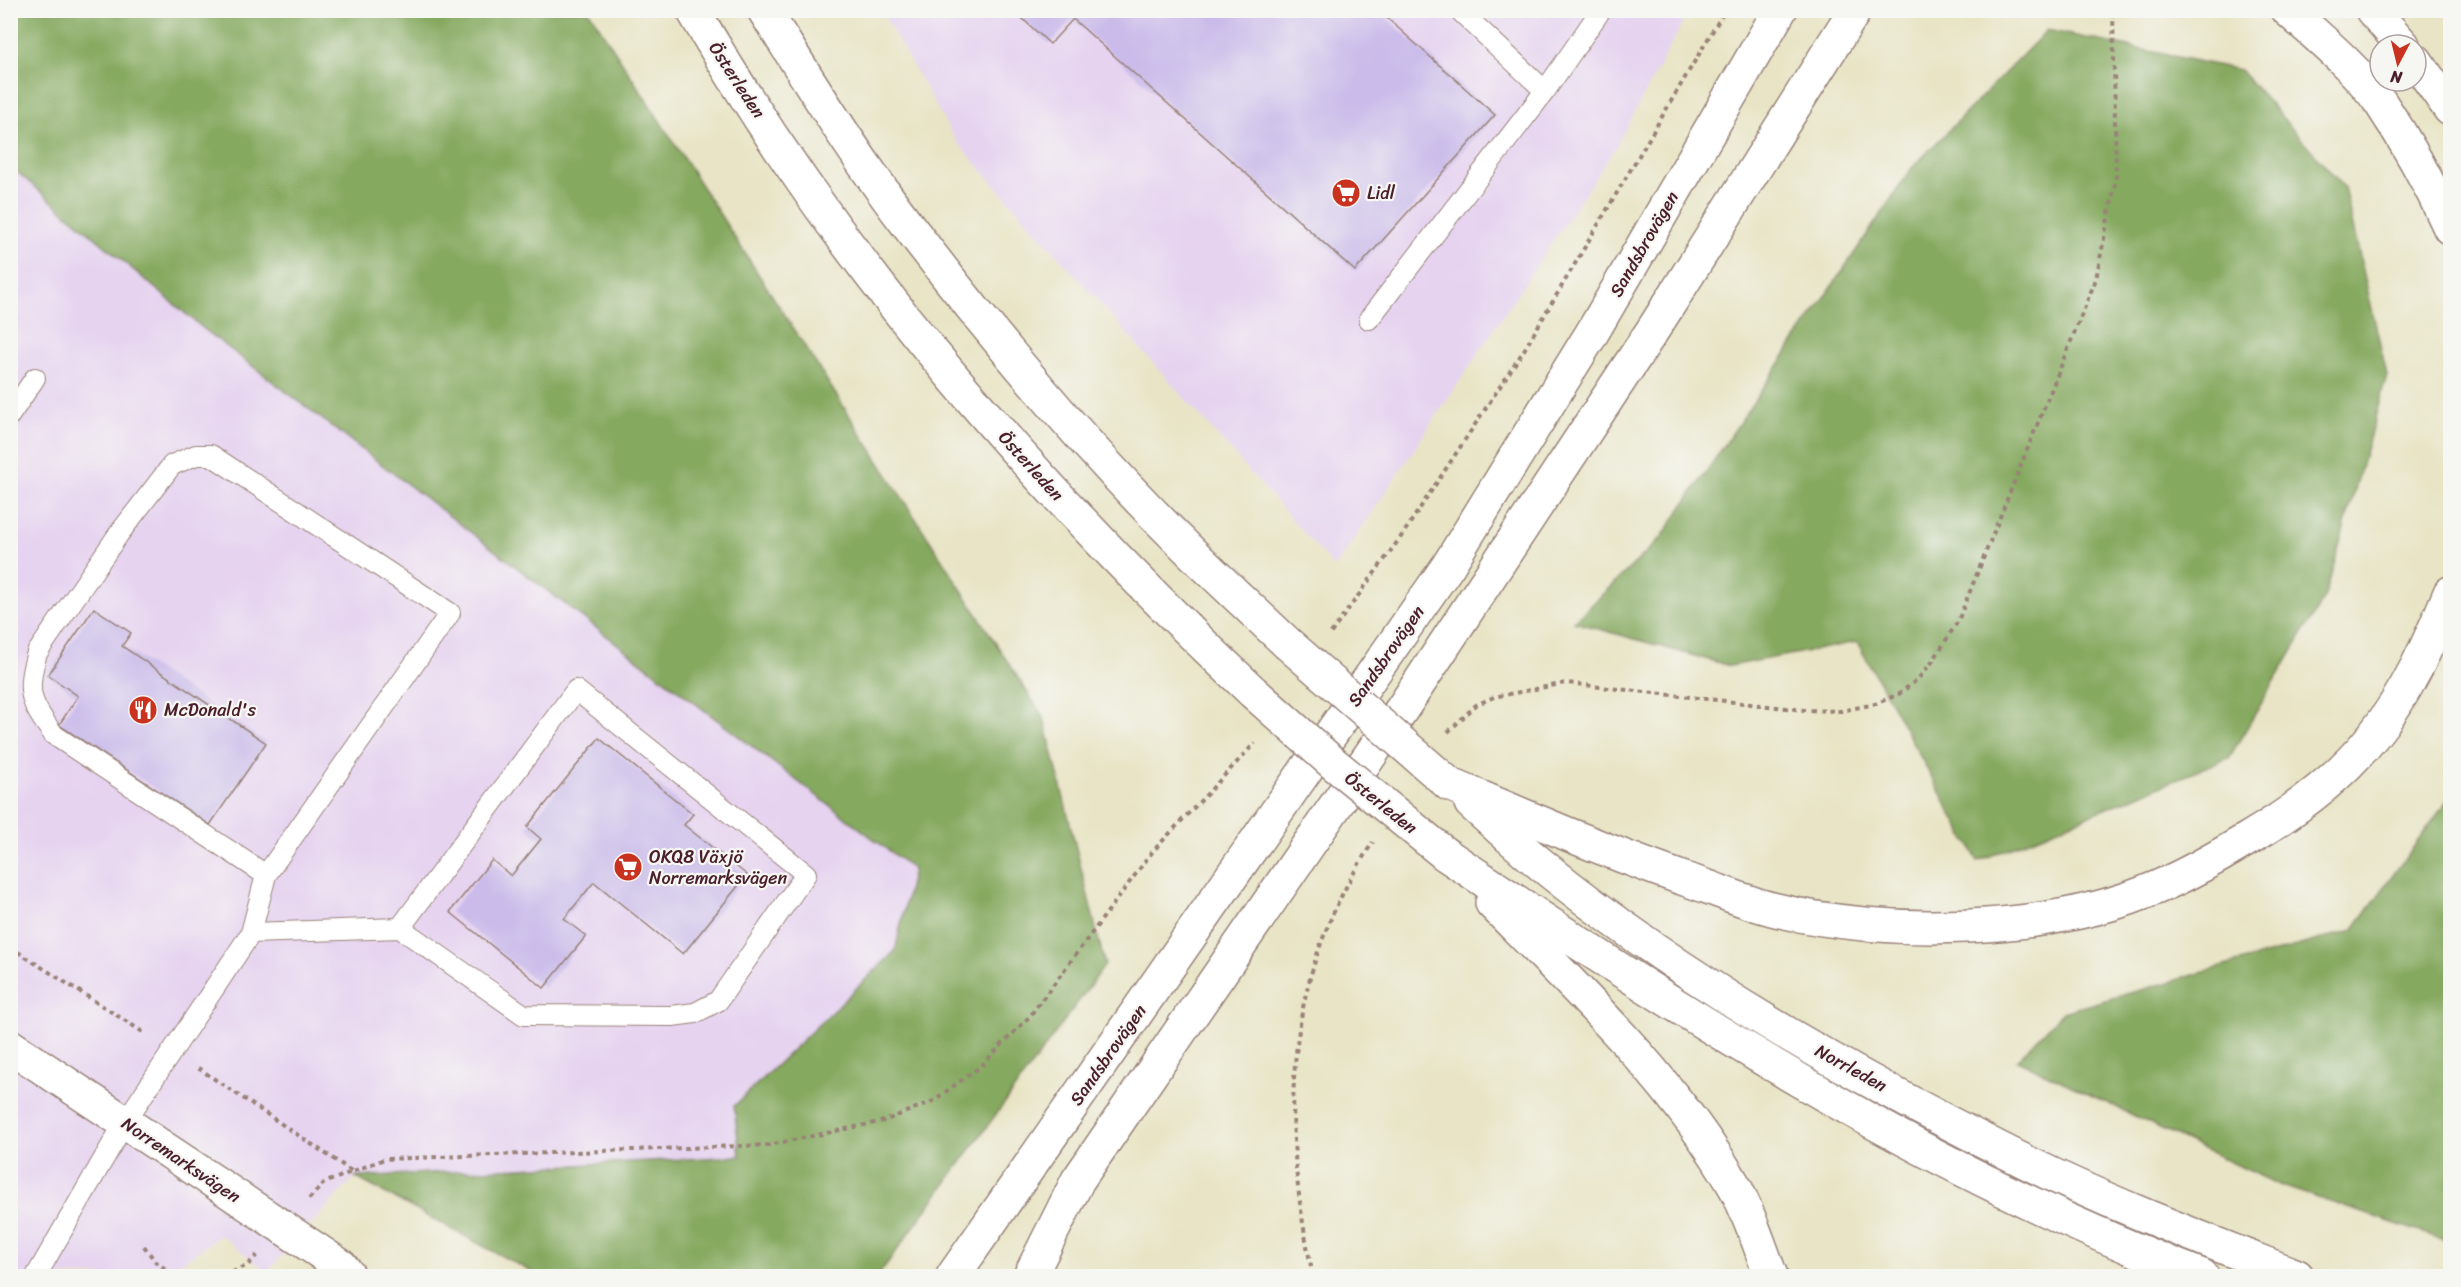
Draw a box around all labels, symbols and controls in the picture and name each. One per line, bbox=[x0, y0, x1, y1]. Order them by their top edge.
north arrow bbox=[2368, 33, 2428, 93]
street label: Österleden bbox=[700, 35, 774, 125]
text: N bbox=[2388, 62, 2404, 93]
supermarket icon: Lidl bbox=[1330, 177, 1362, 209]
place label: Lidl bbox=[1367, 177, 1396, 209]
street label: Sandsbrovägen bbox=[1601, 185, 1688, 303]
street label: Österleden bbox=[990, 423, 1072, 509]
street label: Sandsbrovägen bbox=[1339, 598, 1433, 714]
restaurant icon: McDonald's bbox=[127, 694, 159, 726]
place label: McDonald's bbox=[164, 694, 257, 726]
street label: Österleden bbox=[1337, 763, 1425, 843]
place label: OKQ8 Växjö Norremarksvägen bbox=[649, 841, 788, 894]
supermarket icon: OKQ8 Växjö Norremarksvägen bbox=[612, 851, 644, 883]
street label: Sandsbrovägen bbox=[1061, 997, 1155, 1113]
street label: Norrleden bbox=[1809, 1035, 1893, 1101]
street label: Norremarksvägen bbox=[115, 1108, 247, 1212]

